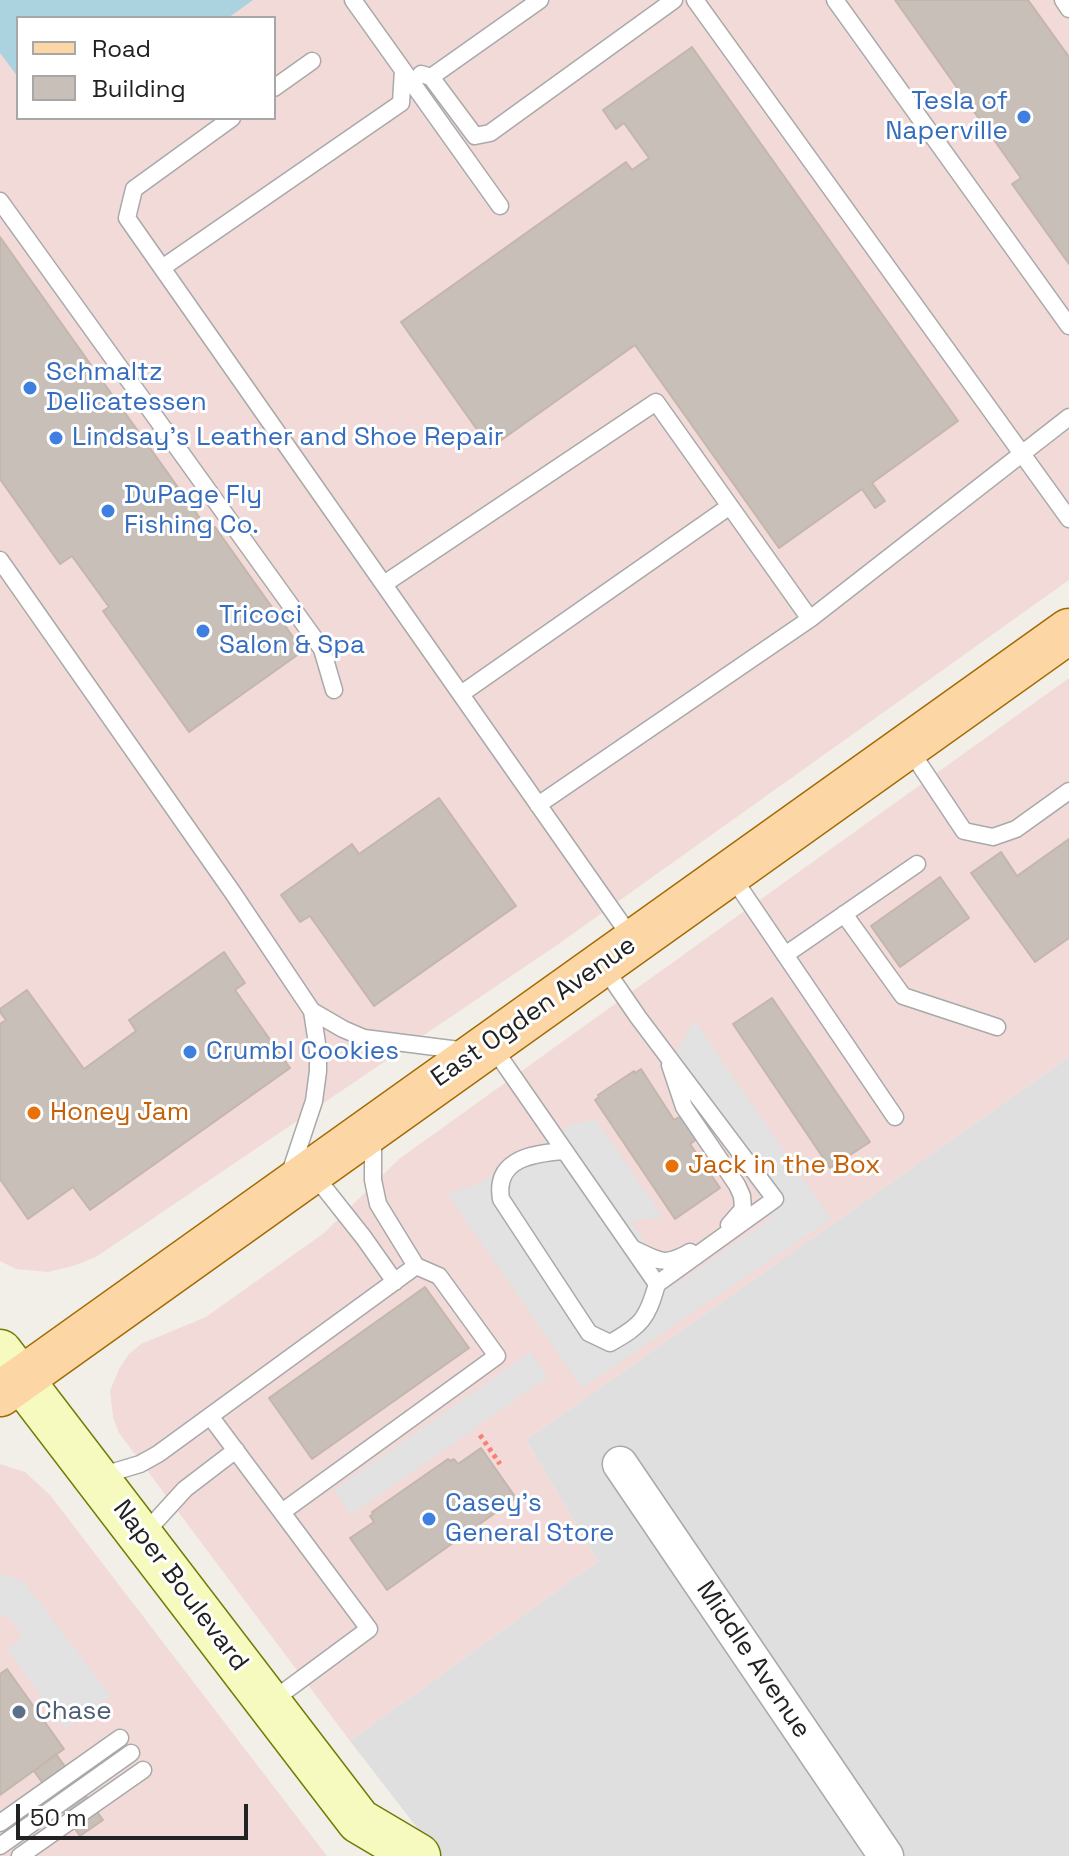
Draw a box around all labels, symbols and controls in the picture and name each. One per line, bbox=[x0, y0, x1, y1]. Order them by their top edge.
legend bbox=[16, 16, 276, 120]
text: Road bbox=[92, 33, 151, 64]
text: Building bbox=[92, 73, 186, 104]
place label: Tesla of Naperville bbox=[885, 86, 1008, 148]
marker: Tesla of Naperville bbox=[1015, 108, 1033, 126]
place label: Schmaltz Delicatessen bbox=[46, 357, 207, 418]
marker: Schmaltz Delicatessen bbox=[21, 379, 39, 397]
place label: Lindsay's Leather and Shoe Repair bbox=[72, 422, 504, 454]
marker: Lindsay's Leather and Shoe Repair bbox=[47, 429, 65, 447]
place label: DuPage Fly Fishing Co. bbox=[124, 480, 262, 542]
marker: DuPage Fly Fishing Co. bbox=[99, 502, 117, 520]
place label: Tricoci Salon & Spa bbox=[219, 600, 365, 662]
marker: Tricoci Salon & Spa bbox=[194, 622, 212, 640]
street label: East Ogden Avenue bbox=[426, 930, 642, 1094]
place label: Crumbl Cookies bbox=[206, 1036, 399, 1068]
marker: Crumbl Cookies bbox=[181, 1043, 199, 1061]
place label: Honey Jam bbox=[50, 1097, 189, 1129]
marker: Honey Jam bbox=[25, 1104, 43, 1122]
place label: Jack in the Box bbox=[688, 1150, 880, 1182]
marker: Jack in the Box bbox=[663, 1157, 681, 1175]
place label: Casey's General Store bbox=[445, 1488, 614, 1550]
street label: Naper Boulevard bbox=[106, 1494, 254, 1678]
marker: Casey's General Store bbox=[420, 1510, 438, 1528]
street label: Middle Avenue bbox=[689, 1576, 817, 1744]
place label: Chase bbox=[35, 1696, 112, 1728]
marker: Chase bbox=[10, 1703, 28, 1721]
scale bar bbox=[20, 1788, 252, 1838]
text: 50 m bbox=[30, 1802, 87, 1833]

